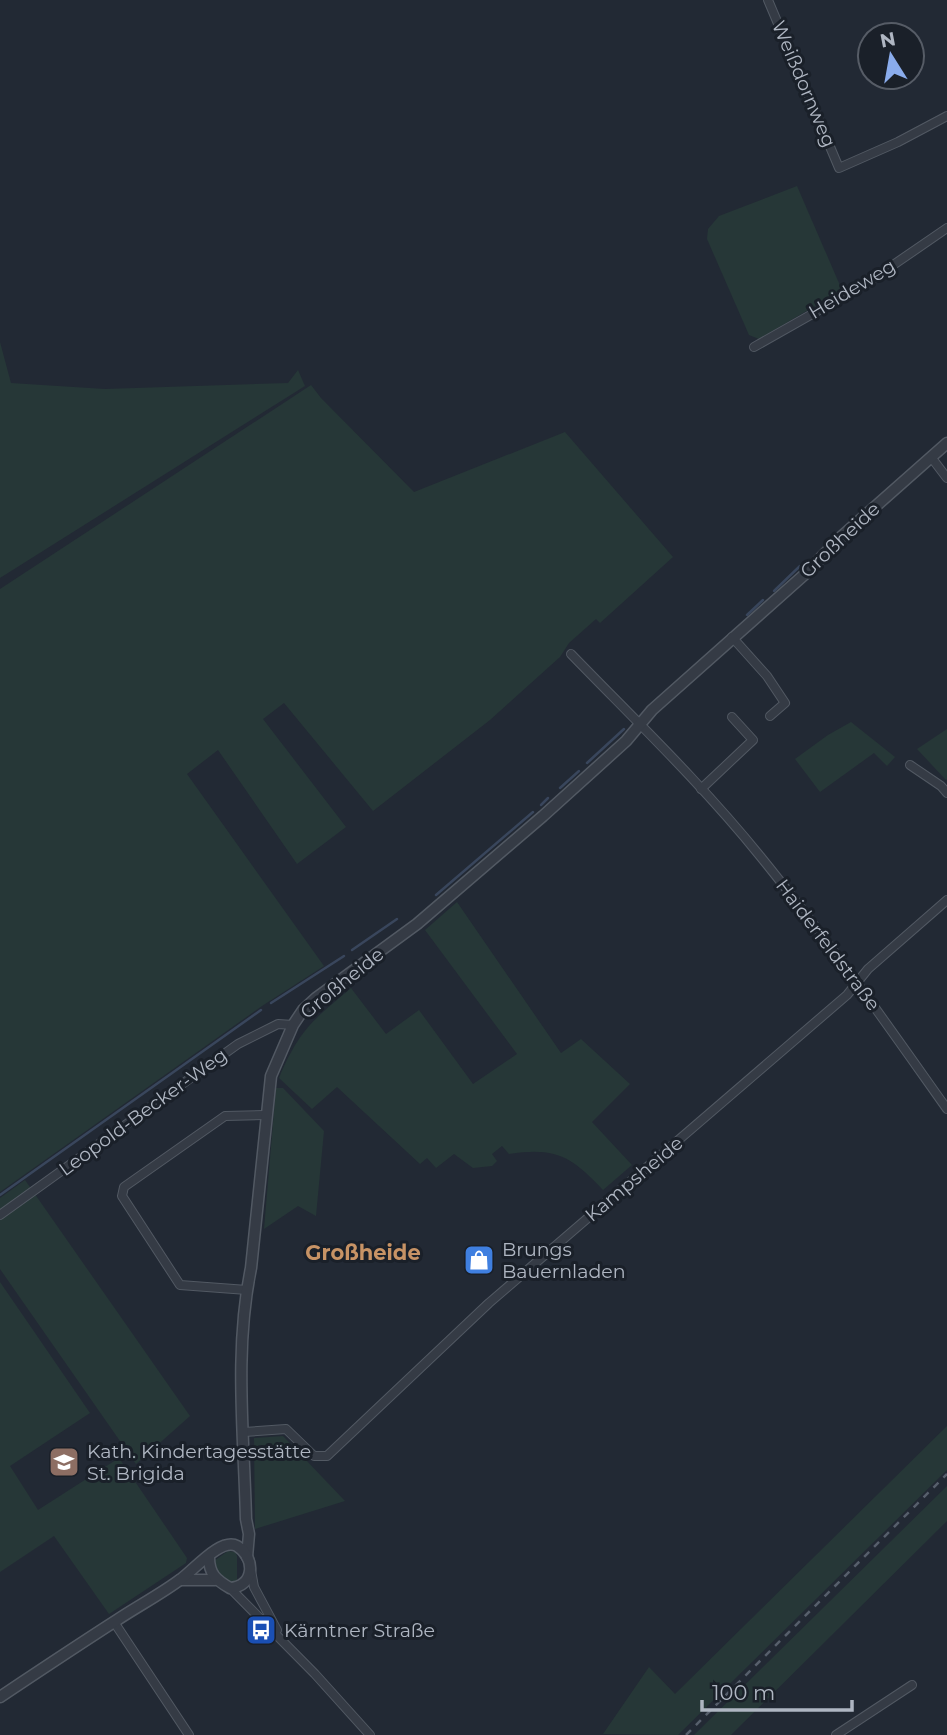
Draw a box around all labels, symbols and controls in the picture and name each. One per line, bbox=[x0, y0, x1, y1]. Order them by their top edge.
street label: Weißdornweg bbox=[767, 17, 841, 151]
north arrow bbox=[856, 21, 926, 91]
text: N bbox=[878, 27, 898, 53]
street label: Heideweg bbox=[804, 254, 900, 324]
street label: Großheide bbox=[795, 497, 885, 583]
street label: Haiderfeldstraße bbox=[771, 875, 885, 1015]
street label: Großheide bbox=[296, 942, 388, 1024]
street label: Leopold-Becker-Weg bbox=[54, 1043, 232, 1181]
street label: Kampsheide bbox=[580, 1131, 688, 1227]
place label: Brungs Bauernladen bbox=[502, 1238, 626, 1283]
district label: Großheide bbox=[305, 1240, 421, 1265]
shop icon: Brungs Bauernladen bbox=[462, 1243, 496, 1277]
place label: Kath. Kindertagesstätte St. Brigida bbox=[87, 1440, 311, 1485]
school or university icon: Kath. Kindertagesstätte St. Brigida bbox=[47, 1445, 81, 1479]
bus stop icon: Kärntner Straße bbox=[244, 1613, 278, 1647]
place label: Kärntner Straße bbox=[284, 1619, 435, 1642]
scale bar bbox=[702, 1668, 852, 1712]
text: 100 m bbox=[712, 1680, 775, 1705]

